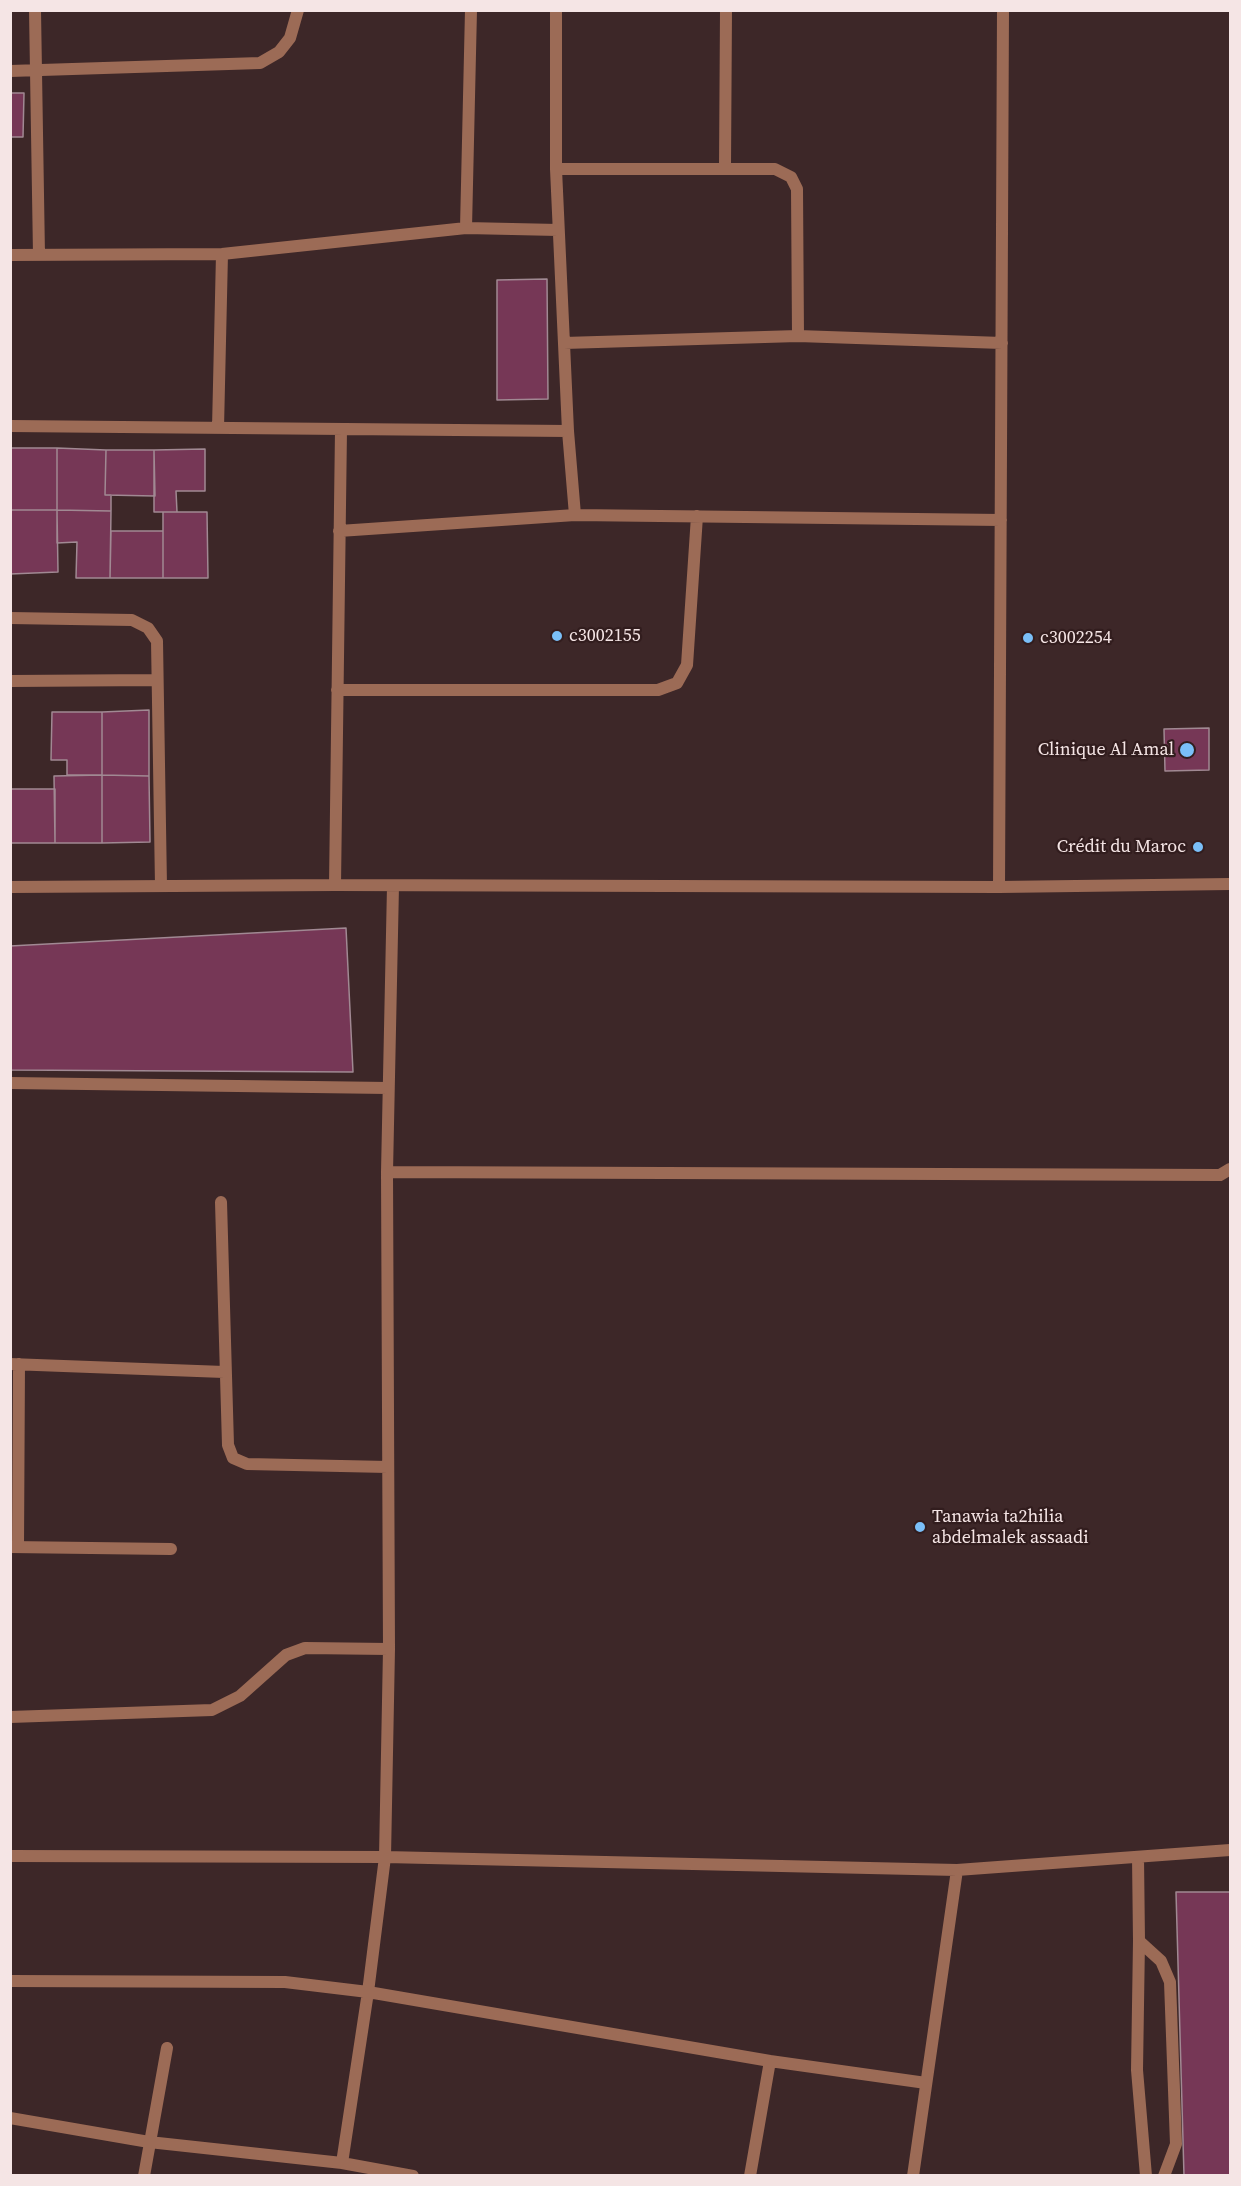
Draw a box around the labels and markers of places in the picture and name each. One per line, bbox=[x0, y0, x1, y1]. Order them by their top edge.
place label: c3002155 bbox=[569, 625, 641, 647]
place label: c3002254 bbox=[1040, 627, 1112, 649]
marker: c3002155 bbox=[550, 629, 564, 643]
marker: c3002254 bbox=[1021, 631, 1035, 645]
place label: Clinique Al Amal bbox=[1038, 739, 1174, 761]
marker: Clinique Al Amal bbox=[1178, 741, 1196, 759]
place label: Crédit du Maroc bbox=[1057, 836, 1186, 858]
marker: Crédit du Maroc bbox=[1191, 840, 1205, 854]
place label: Tanawia ta2hilia abdelmalek assaadi bbox=[932, 1506, 1089, 1549]
marker: Tanawia ta2hilia abdelmalek assaadi bbox=[913, 1520, 927, 1534]

